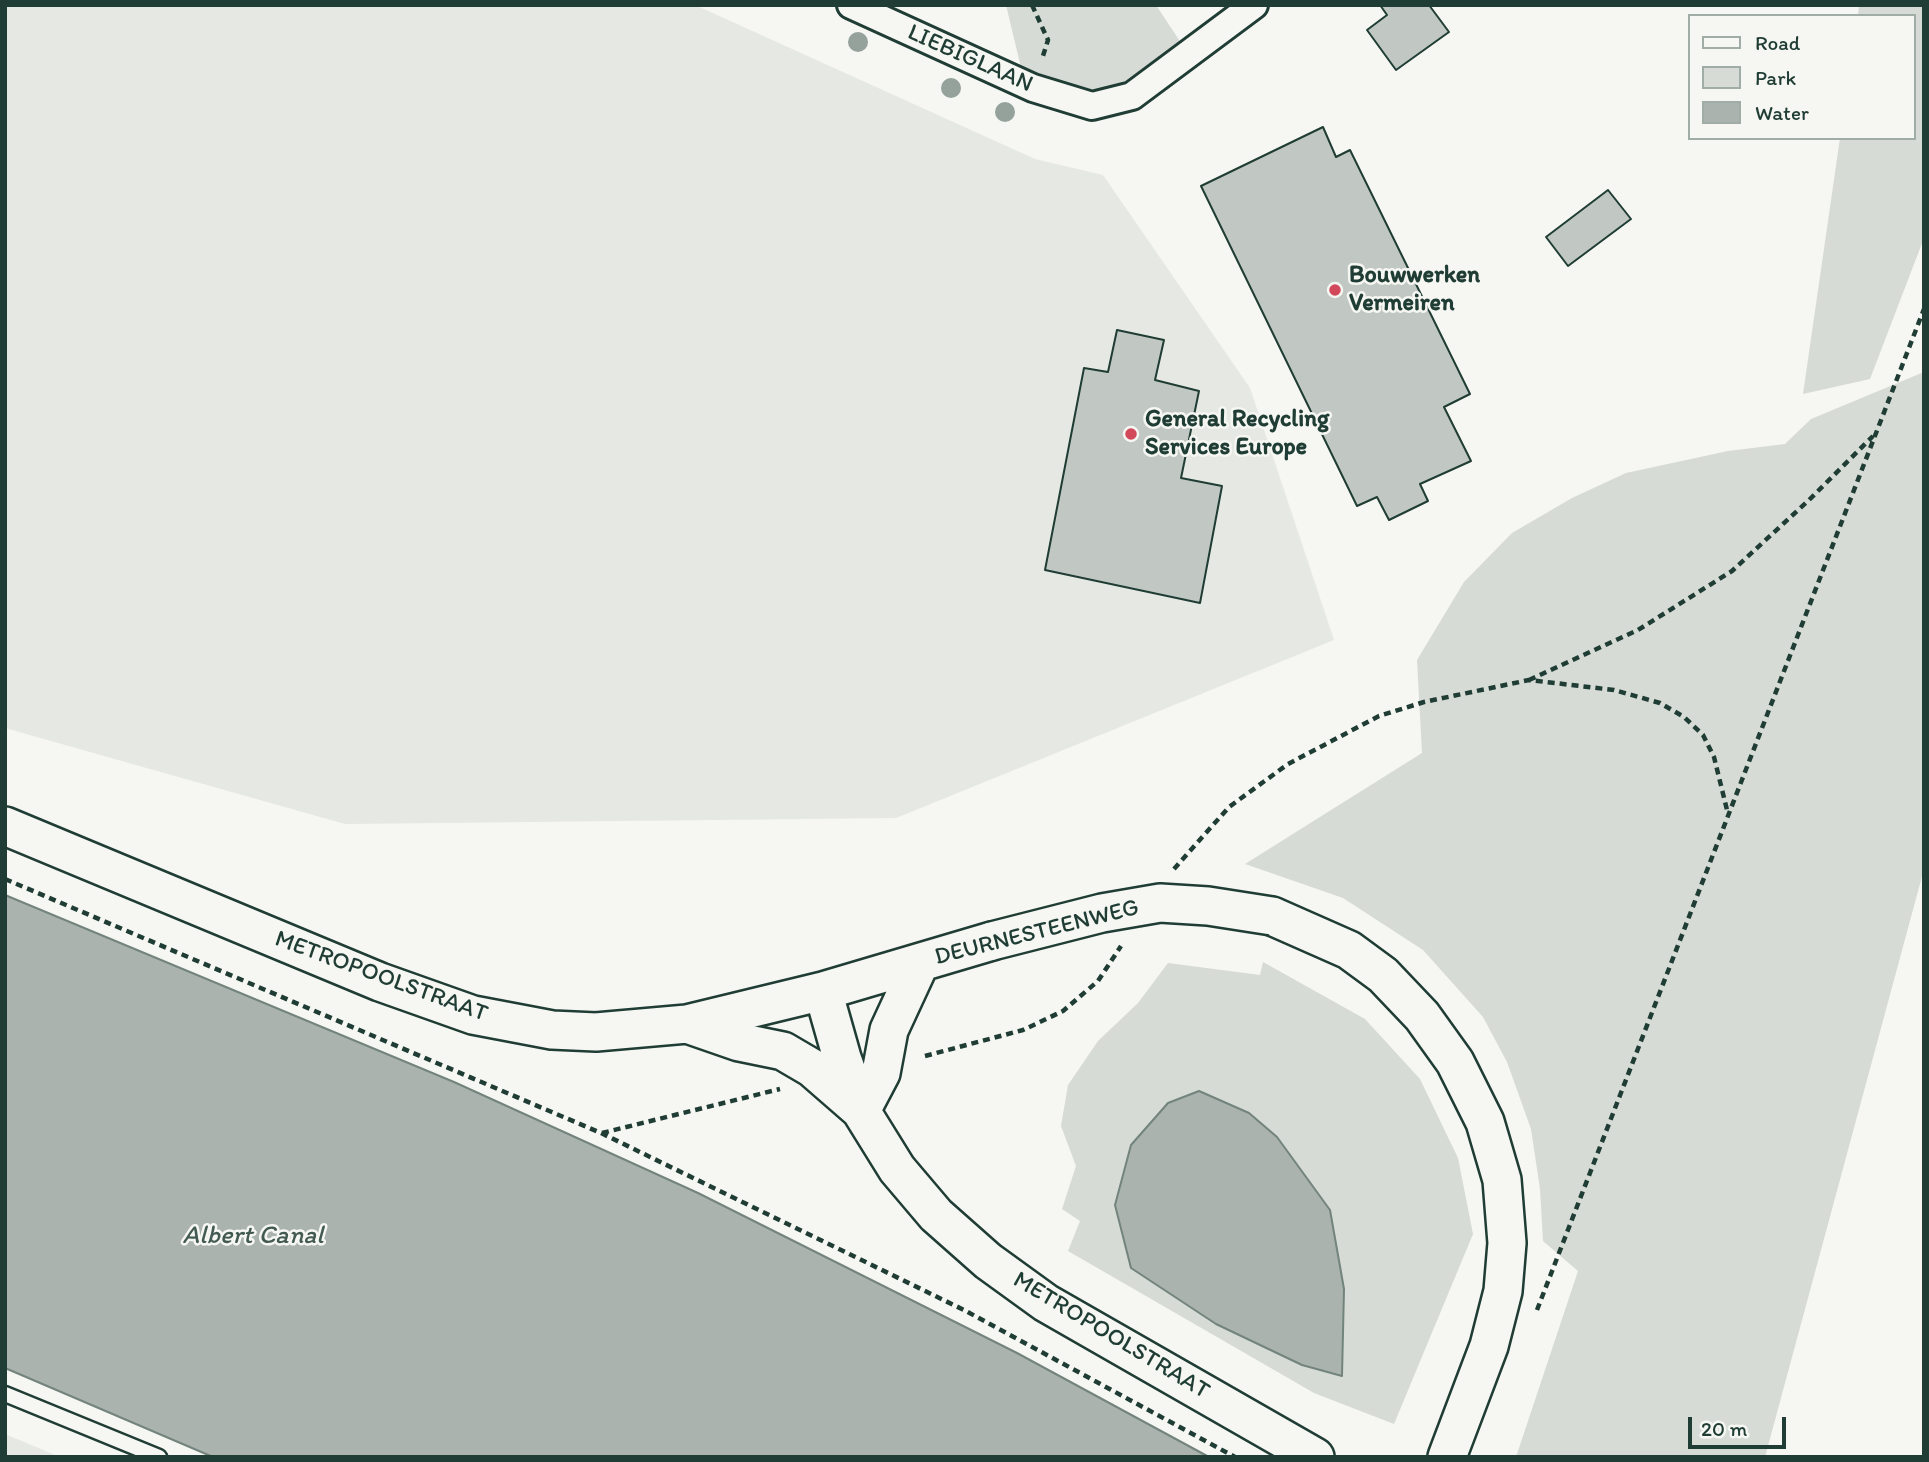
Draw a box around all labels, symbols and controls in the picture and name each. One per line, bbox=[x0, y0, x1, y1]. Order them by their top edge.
legend bbox=[1688, 14, 1915, 140]
street label: LIEBIGLAAN bbox=[903, 19, 1037, 99]
text: Road bbox=[1755, 30, 1800, 55]
text: Park bbox=[1755, 65, 1796, 90]
text: Water bbox=[1755, 100, 1809, 125]
place label: Bouwwerken Vermeiren bbox=[1349, 262, 1480, 318]
marker: Bouwwerken Vermeiren bbox=[1327, 282, 1343, 298]
place label: General Recycling Services Europe bbox=[1145, 406, 1329, 462]
marker: General Recycling Services Europe bbox=[1123, 426, 1139, 442]
street label: DEURNESTEENWEG bbox=[932, 894, 1142, 972]
street label: METROPOOLSTRAAT bbox=[271, 925, 491, 1029]
water label: Albert Canal bbox=[183, 1220, 323, 1252]
street label: METROPOOLSTRAAT bbox=[1007, 1266, 1215, 1406]
scale bar bbox=[1691, 1402, 1789, 1446]
text: 20 m bbox=[1701, 1416, 1747, 1441]

